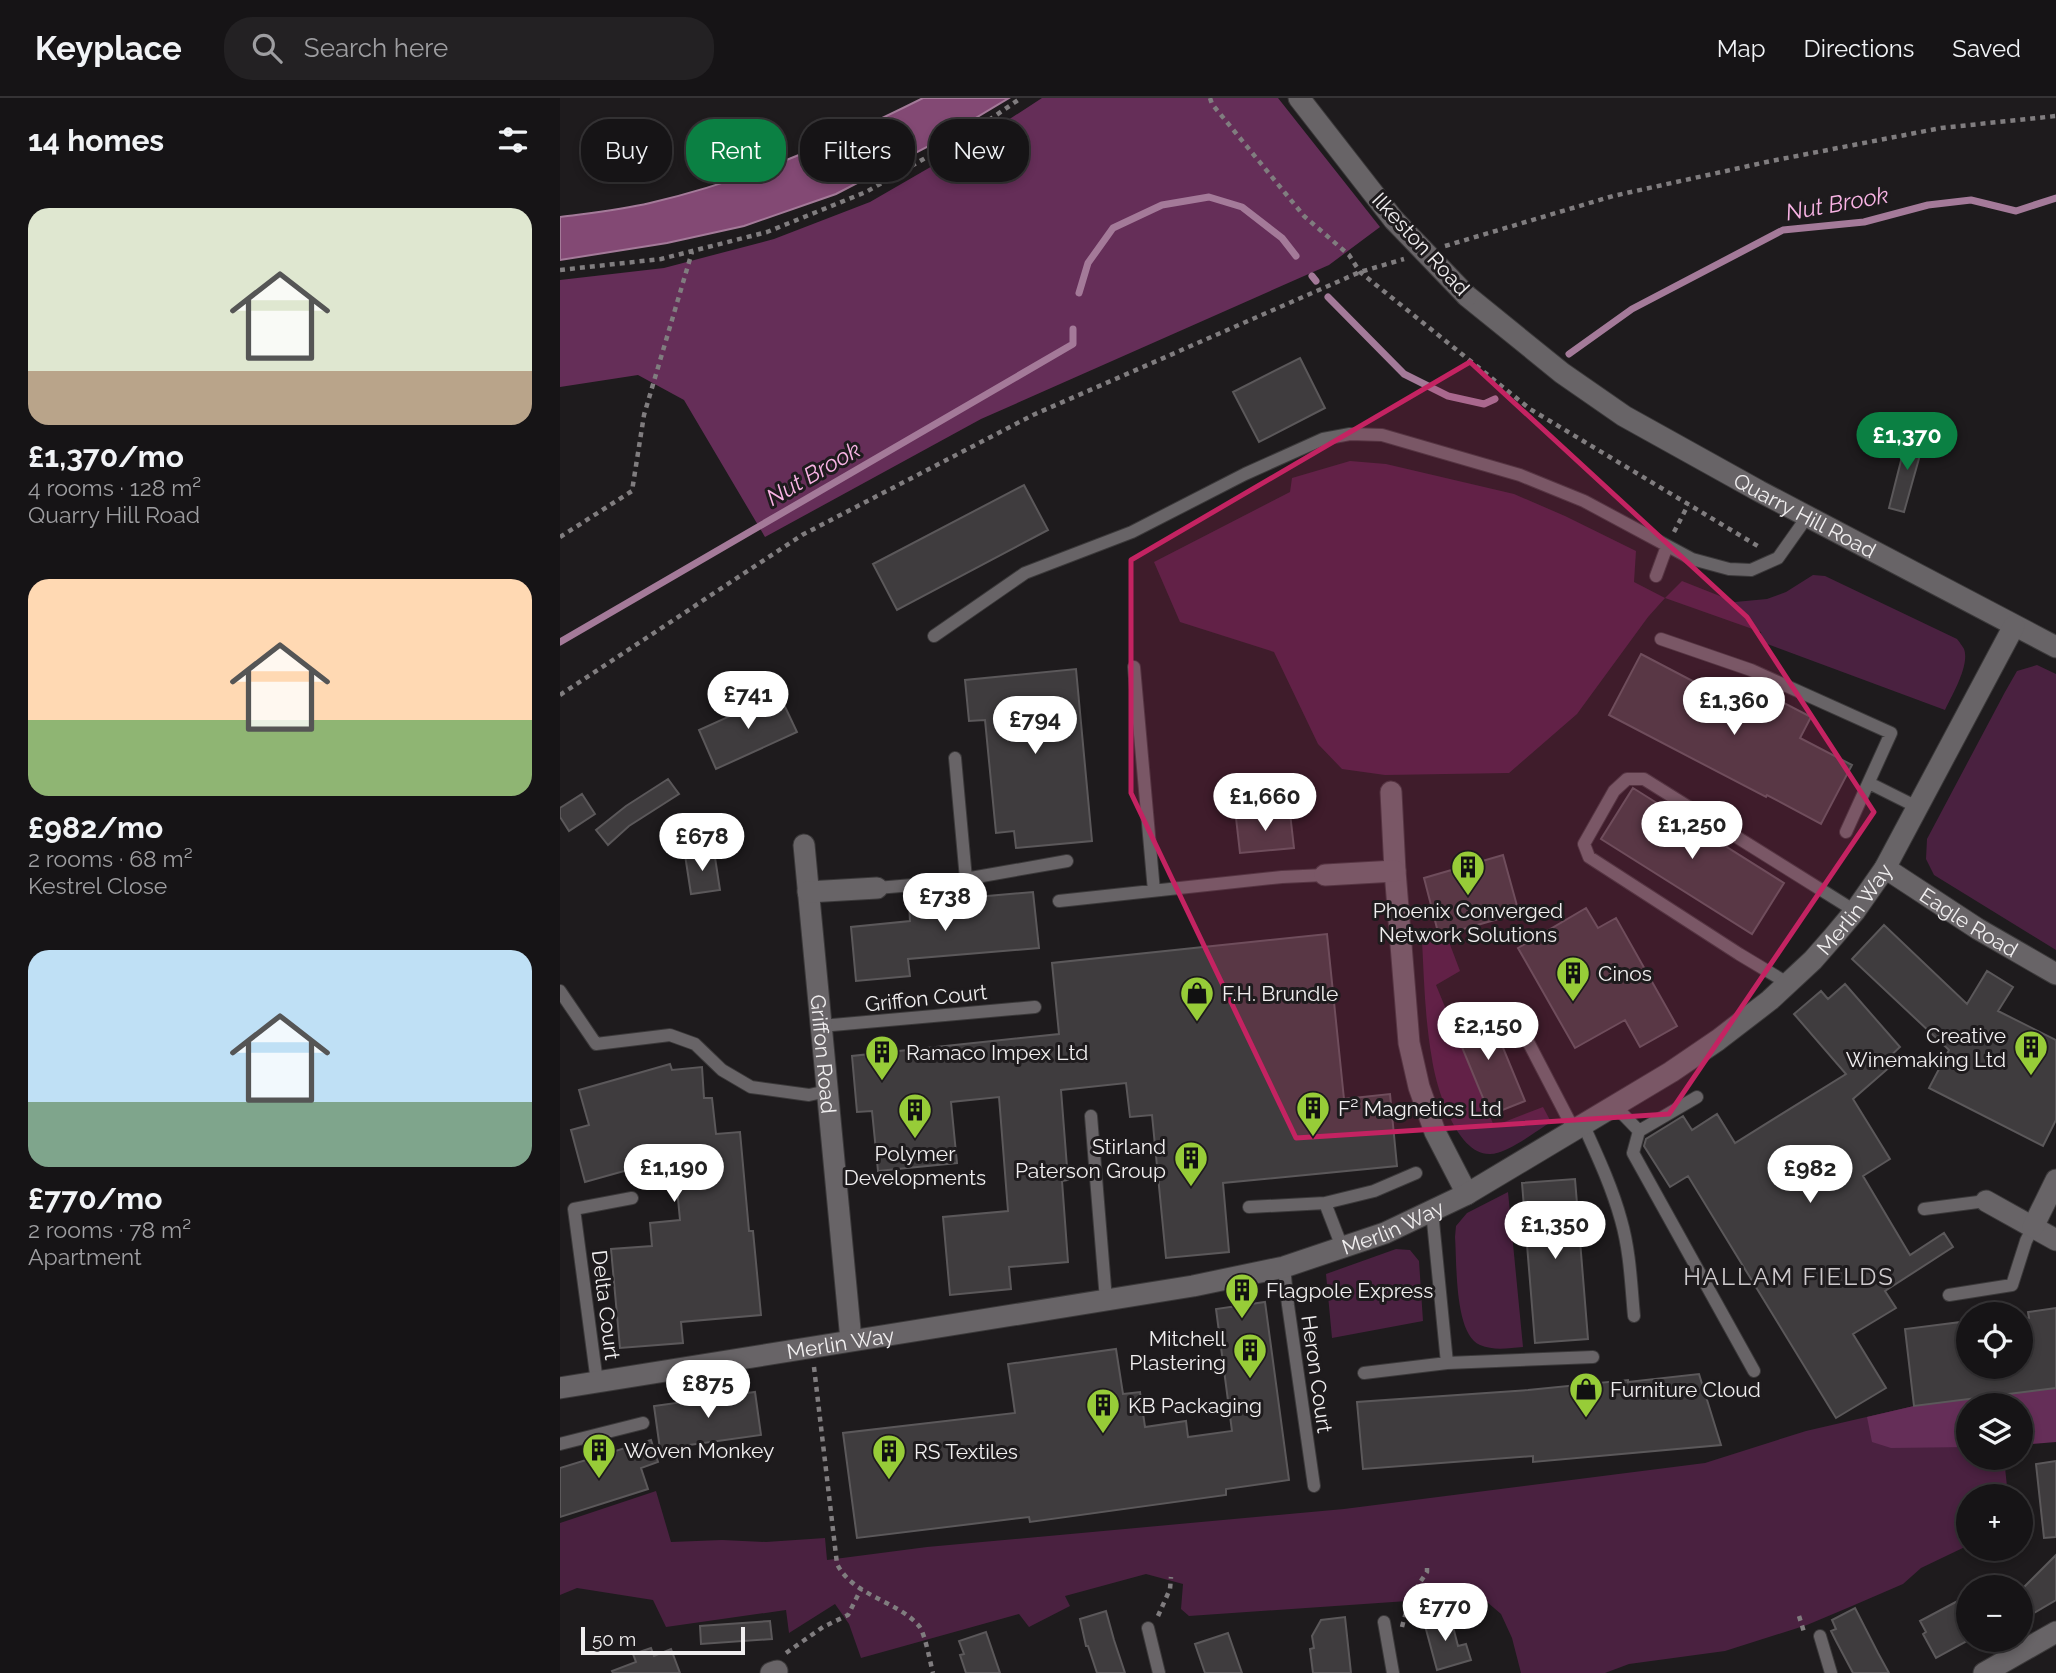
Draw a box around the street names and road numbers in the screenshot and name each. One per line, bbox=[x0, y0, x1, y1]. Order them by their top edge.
street label: Ilkeston Road bbox=[1367, 187, 1475, 301]
street label: Quarry Hill Road bbox=[1730, 467, 1880, 563]
street label: Merlin Way bbox=[1811, 858, 1897, 960]
street label: Eagle Road bbox=[1915, 882, 2023, 962]
street label: Griffon Court bbox=[864, 979, 988, 1017]
street label: Griffon Road bbox=[806, 993, 842, 1115]
street label: Merlin Way bbox=[1338, 1194, 1448, 1259]
street label: Delta Court bbox=[587, 1249, 625, 1361]
street label: Heron Court bbox=[1296, 1314, 1338, 1434]
street label: Merlin Way bbox=[785, 1322, 896, 1364]

